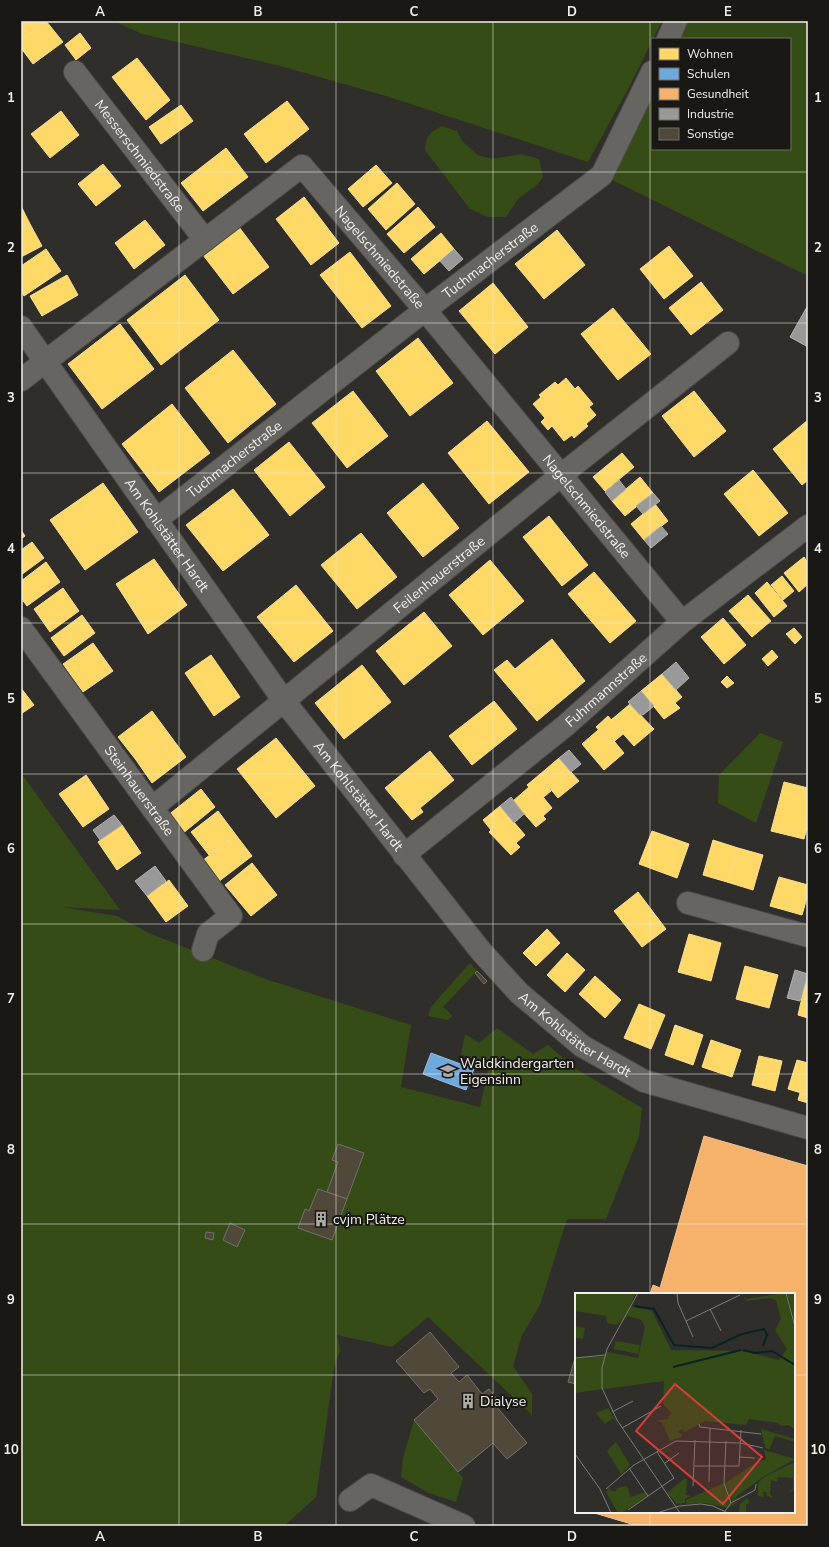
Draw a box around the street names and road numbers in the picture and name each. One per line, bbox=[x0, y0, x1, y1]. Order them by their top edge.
street label: Messerschmiedstraße bbox=[90, 96, 189, 216]
street label: Nagelschmiedstraße bbox=[330, 202, 429, 313]
street label: Tuchmacherstraße bbox=[438, 218, 542, 303]
street label: Tuchmacherstraße bbox=[182, 416, 286, 502]
street label: Nagelschmiedstraße bbox=[538, 450, 635, 562]
street label: Am Kohlstätter Hardt bbox=[121, 474, 214, 596]
street label: Feilenhauerstraße bbox=[389, 531, 489, 618]
street label: Fuhrmannstraße bbox=[561, 648, 651, 731]
street label: Am Kohlstätter Hardt bbox=[310, 737, 408, 855]
street label: Steinhauerstraße bbox=[100, 741, 179, 840]
street label: Am Kohlstätter Hardt bbox=[515, 987, 635, 1081]

